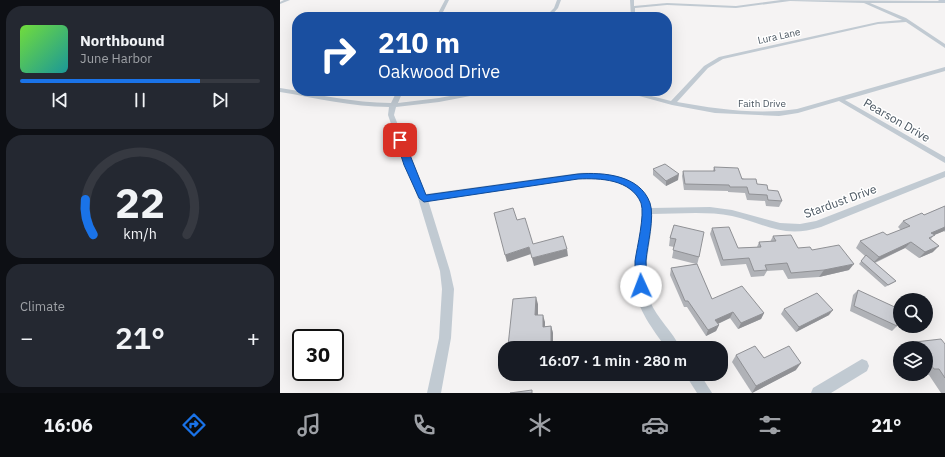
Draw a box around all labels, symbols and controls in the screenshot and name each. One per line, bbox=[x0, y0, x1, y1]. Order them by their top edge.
text: 210 m bbox=[378, 24, 460, 61]
street label: Lura Lane bbox=[756, 25, 802, 47]
icon: right bbox=[312, 28, 364, 80]
text: Northbound bbox=[80, 31, 165, 50]
text: June Harbor bbox=[80, 50, 152, 67]
text: Oakwood Drive bbox=[378, 60, 500, 83]
icon: previous bbox=[49, 89, 71, 111]
icon: pause bbox=[129, 89, 151, 111]
icon: next bbox=[209, 89, 231, 111]
street label: Pearson Drive bbox=[861, 95, 933, 145]
street label: Faith Drive bbox=[738, 97, 786, 110]
pin bbox=[383, 123, 417, 157]
icon: arrive bbox=[389, 129, 411, 151]
text: 22 bbox=[115, 174, 165, 228]
street label: Stardust Drive bbox=[802, 181, 879, 221]
text: km/h bbox=[123, 223, 157, 242]
position arrow bbox=[620, 265, 662, 307]
map controls bbox=[893, 293, 933, 381]
button: search bbox=[893, 293, 933, 333]
text: Climate bbox=[20, 298, 65, 315]
text: 21° bbox=[115, 318, 165, 357]
text: − bbox=[20, 323, 33, 352]
text: + bbox=[247, 323, 260, 352]
speed limit sign: 30 bbox=[292, 329, 344, 381]
button: layers bbox=[893, 341, 933, 381]
text: 16:07 · 1 min · 280 m bbox=[539, 351, 687, 370]
icon: directions bbox=[180, 411, 208, 439]
icon: music bbox=[295, 411, 323, 439]
icon: phone bbox=[410, 411, 438, 439]
icon: climate bbox=[526, 411, 554, 439]
icon: car bbox=[641, 411, 669, 439]
icon: filters bbox=[756, 411, 784, 439]
text: 16:06 bbox=[44, 414, 93, 437]
text: 21° bbox=[871, 414, 901, 437]

